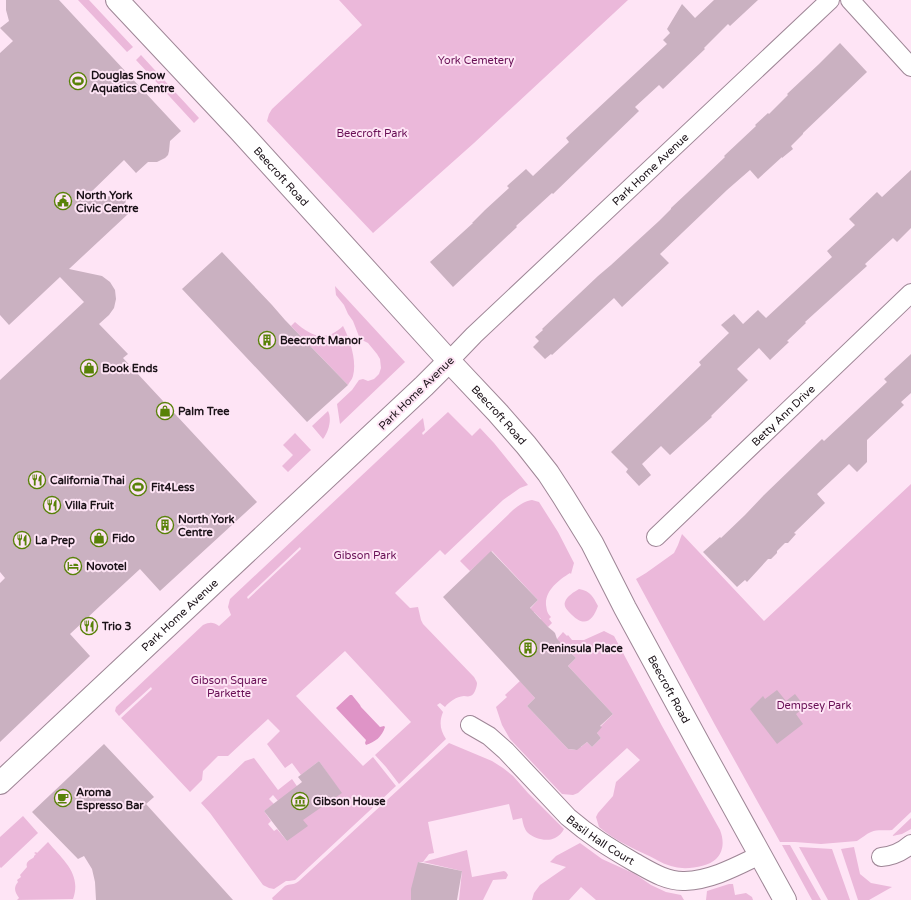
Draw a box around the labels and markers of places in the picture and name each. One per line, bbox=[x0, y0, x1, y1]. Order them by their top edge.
place label: Douglas Snow Aquatics Centre bbox=[91, 69, 175, 96]
sports icon: Douglas Snow Aquatics Centre bbox=[68, 71, 88, 91]
place label: North York Civic Centre bbox=[76, 189, 139, 215]
public building icon: North York Civic Centre bbox=[53, 191, 73, 211]
building icon: Beecroft Manor bbox=[257, 330, 277, 350]
place label: Beecroft Manor bbox=[280, 334, 363, 347]
shop icon: Book Ends bbox=[79, 358, 99, 378]
place label: Book Ends bbox=[102, 362, 158, 375]
shop icon: Palm Tree bbox=[155, 401, 175, 421]
place label: Palm Tree bbox=[178, 405, 230, 418]
restaurant icon: California Thai bbox=[27, 470, 47, 490]
place label: California Thai bbox=[50, 474, 125, 487]
sports icon: Fit4Less bbox=[128, 477, 148, 497]
place label: Fit4Less bbox=[151, 481, 195, 494]
restaurant icon: Villa Fruit bbox=[42, 495, 62, 515]
place label: Villa Fruit bbox=[65, 499, 115, 512]
place label: North York Centre bbox=[178, 513, 234, 539]
building icon: North York Centre bbox=[155, 515, 175, 535]
shop icon: Fido bbox=[89, 528, 109, 548]
restaurant icon: La Prep bbox=[12, 530, 32, 550]
place label: Fido bbox=[112, 532, 135, 545]
place label: La Prep bbox=[35, 534, 75, 548]
hotel icon: Novotel bbox=[63, 556, 83, 576]
place label: Novotel bbox=[86, 560, 127, 573]
restaurant icon: Trio 3 bbox=[79, 616, 99, 636]
place label: Trio 3 bbox=[101, 620, 132, 633]
building icon: Peninsula Place bbox=[518, 638, 538, 658]
place label: Peninsula Place bbox=[541, 642, 623, 655]
place label: Aroma Espresso Bar bbox=[76, 786, 144, 813]
cafe icon: Aroma Espresso Bar bbox=[53, 788, 73, 808]
museum icon: Gibson House bbox=[290, 791, 310, 811]
place label: Gibson House bbox=[313, 795, 386, 808]

